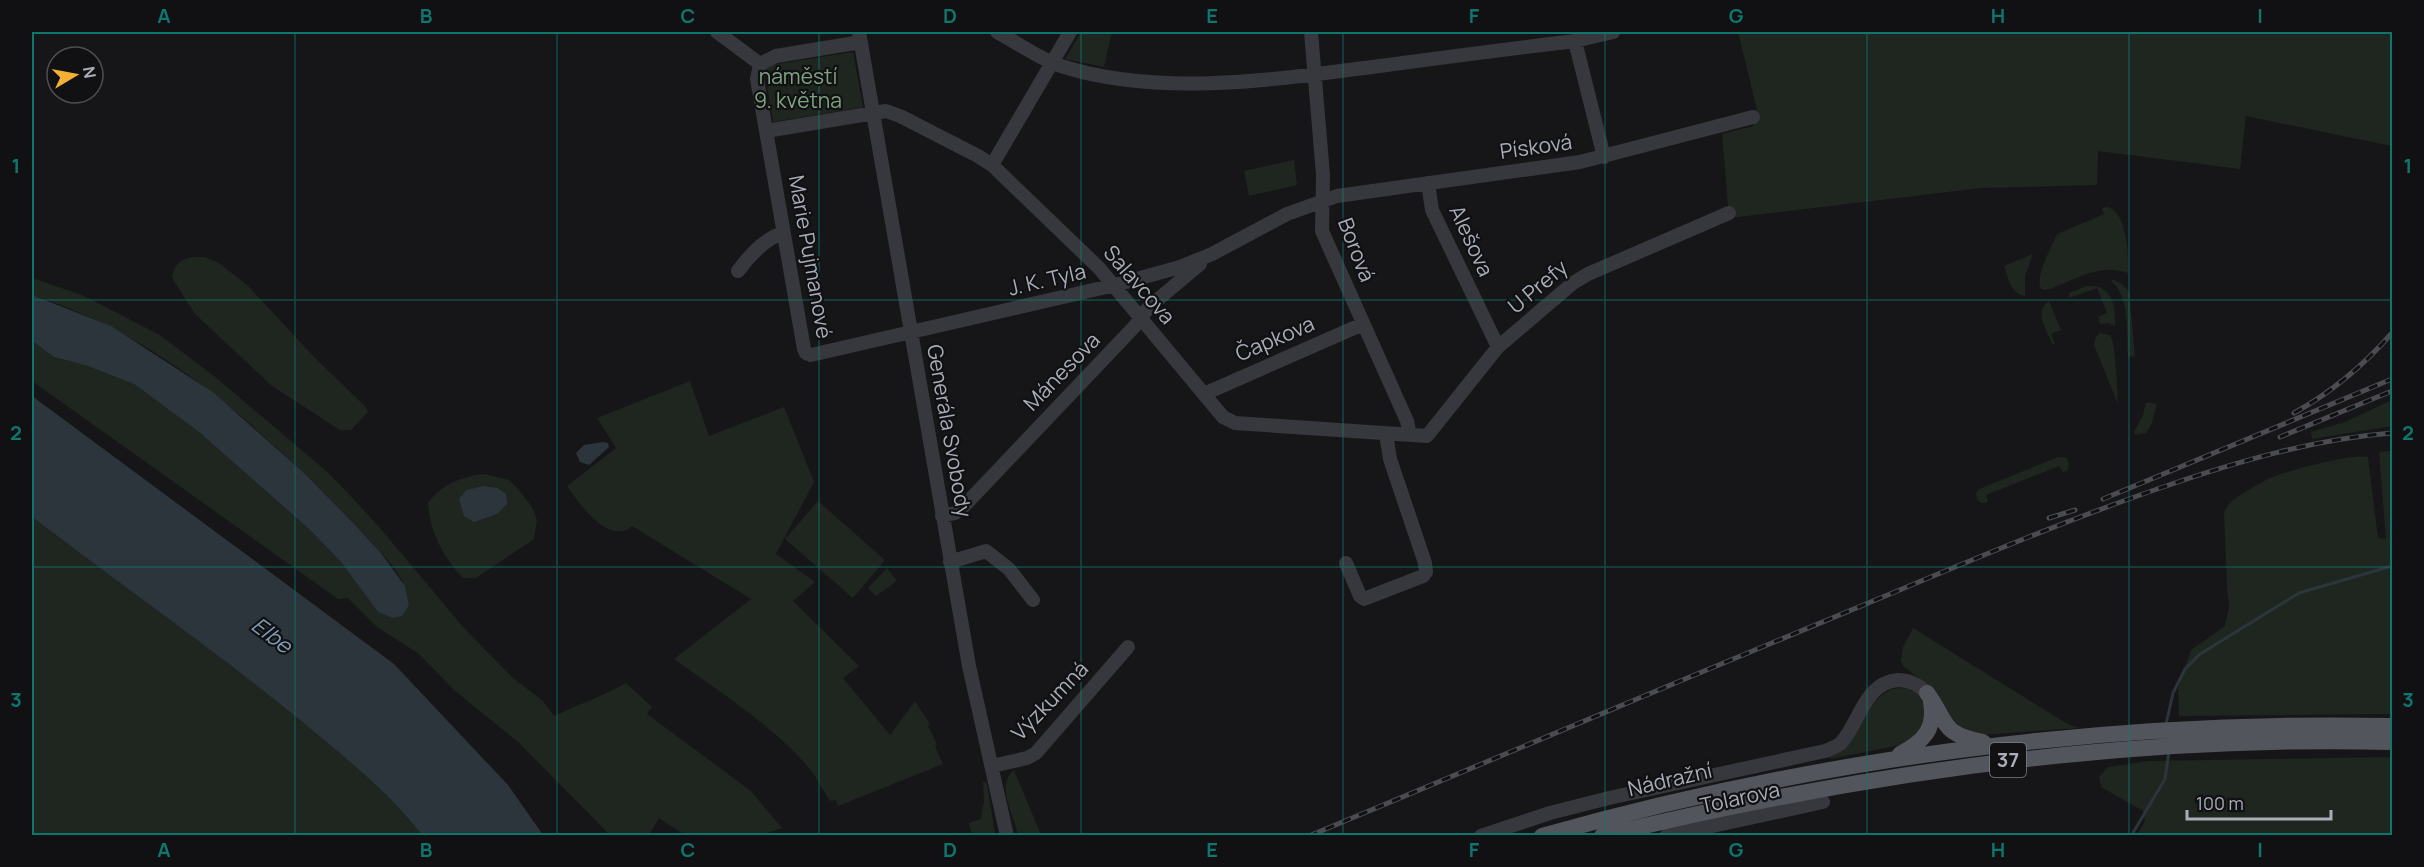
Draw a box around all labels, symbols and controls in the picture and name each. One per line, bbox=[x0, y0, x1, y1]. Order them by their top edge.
text: A bbox=[157, 2, 171, 29]
text: B bbox=[420, 2, 433, 29]
text: C bbox=[681, 2, 695, 29]
text: D bbox=[943, 2, 957, 29]
text: E bbox=[1206, 2, 1218, 29]
text: F bbox=[1469, 2, 1480, 29]
text: G bbox=[1729, 2, 1744, 29]
text: H bbox=[1991, 2, 2005, 29]
text: I bbox=[2257, 2, 2263, 29]
north arrow bbox=[45, 45, 105, 105]
park label: náměstí 9. května bbox=[754, 62, 842, 114]
text: N bbox=[78, 65, 102, 80]
street label: Písková bbox=[1498, 127, 1574, 165]
text: 1 bbox=[12, 152, 20, 179]
text: 1 bbox=[2404, 152, 2412, 179]
street label: Marie Pujmanové bbox=[783, 173, 839, 341]
street label: Alešova bbox=[1443, 201, 1500, 281]
street label: Borová bbox=[1332, 214, 1382, 286]
street label: Salavcova bbox=[1098, 239, 1182, 330]
street label: U Prefy bbox=[1502, 253, 1573, 319]
street label: J. K. Tyla bbox=[1005, 257, 1088, 302]
street label: Čapkova bbox=[1231, 309, 1318, 367]
street label: Mánesova bbox=[1017, 326, 1106, 417]
street label: Generála Svobody bbox=[921, 342, 979, 519]
text: 2 bbox=[10, 419, 22, 446]
text: 2 bbox=[2402, 419, 2414, 446]
water label: Elbe bbox=[246, 610, 299, 661]
street label: Výzkumná bbox=[1005, 655, 1094, 746]
text: 3 bbox=[10, 686, 22, 713]
text: 3 bbox=[2402, 686, 2414, 713]
road number: 37 bbox=[1990, 743, 2026, 777]
street label: Nádražní bbox=[1625, 756, 1715, 802]
street label: Tolarova bbox=[1697, 775, 1782, 819]
scale bar bbox=[2187, 783, 2331, 821]
text: 100 m bbox=[2196, 791, 2244, 815]
text: A bbox=[157, 836, 171, 863]
text: B bbox=[420, 836, 433, 863]
text: C bbox=[681, 836, 695, 863]
text: D bbox=[943, 836, 957, 863]
text: E bbox=[1206, 836, 1218, 863]
text: F bbox=[1469, 836, 1480, 863]
text: G bbox=[1729, 836, 1744, 863]
text: H bbox=[1991, 836, 2005, 863]
text: I bbox=[2257, 836, 2263, 863]

